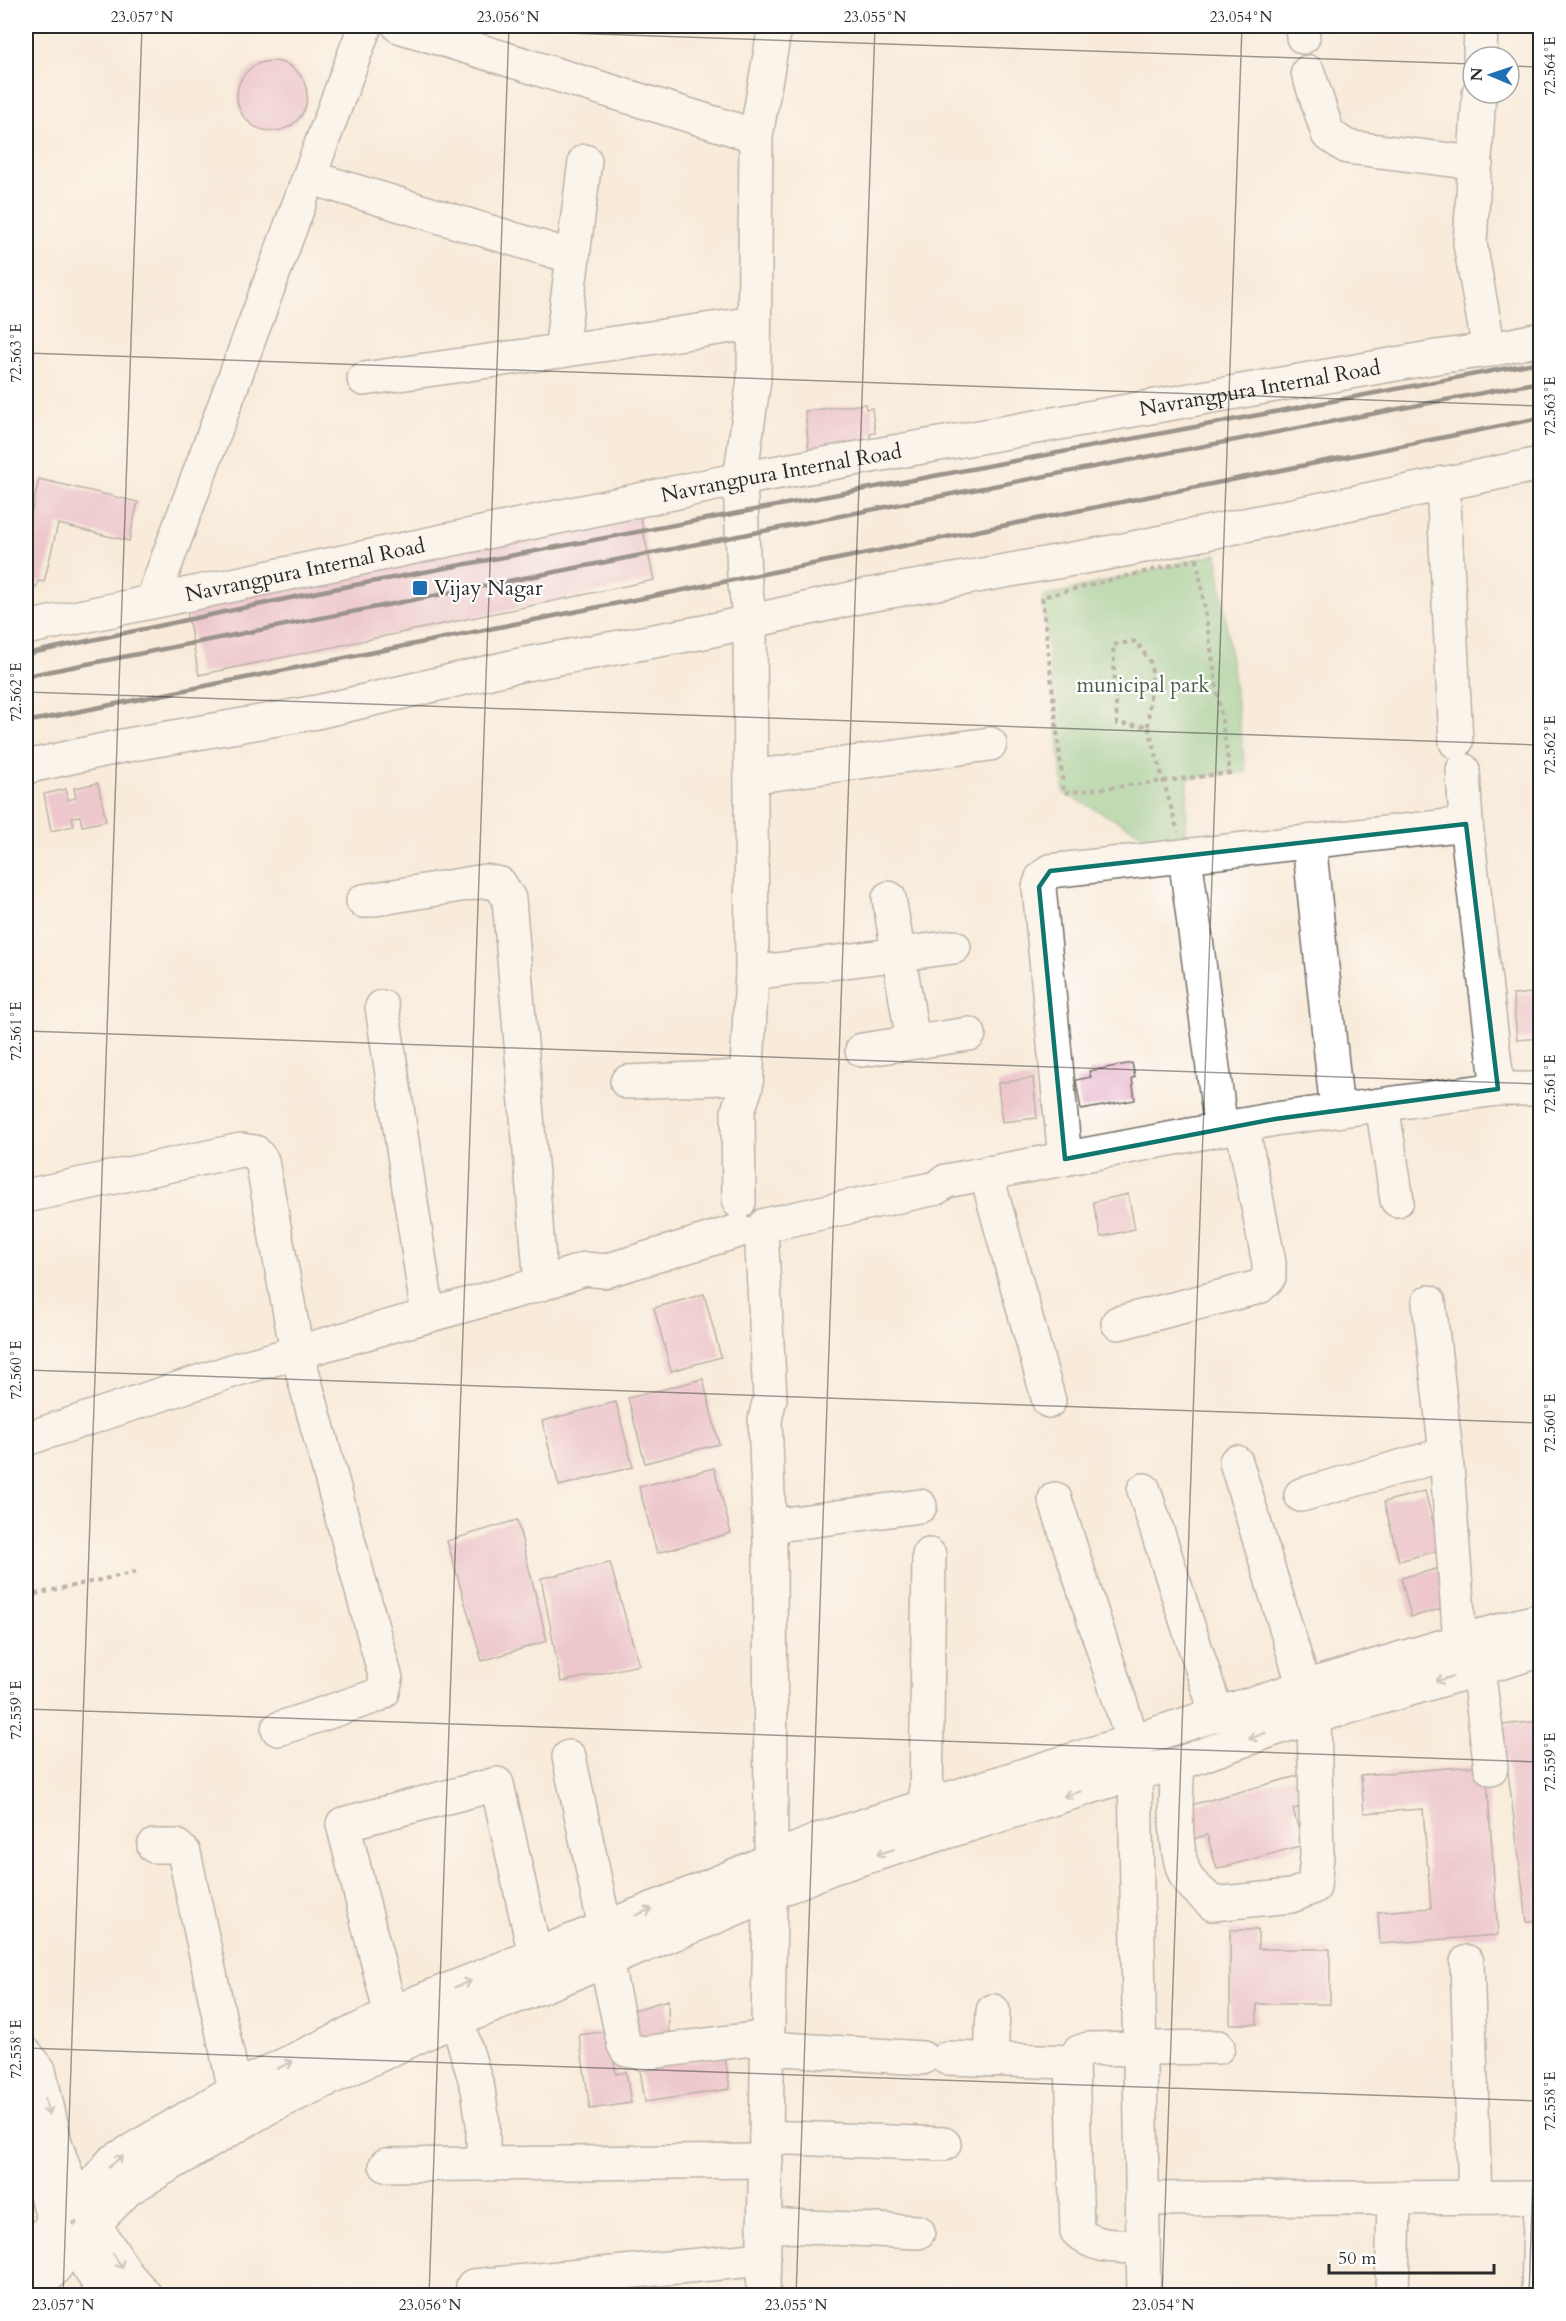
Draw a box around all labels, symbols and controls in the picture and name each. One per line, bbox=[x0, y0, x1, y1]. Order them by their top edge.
text: 23.057°N bbox=[111, 7, 174, 27]
text: 23.056°N bbox=[477, 7, 540, 27]
text: 23.055°N bbox=[844, 7, 907, 27]
text: 23.054°N bbox=[1210, 7, 1273, 27]
text: 72.564°E bbox=[1540, 36, 1560, 96]
north arrow bbox=[1461, 45, 1521, 105]
text: N bbox=[1466, 67, 1488, 82]
text: 72.563°E bbox=[6, 323, 26, 383]
street label: Navrangpura Internal Road bbox=[1137, 353, 1383, 424]
text: 72.563°E bbox=[1540, 376, 1560, 436]
street label: Navrangpura Internal Road bbox=[658, 437, 904, 510]
street label: Navrangpura Internal Road bbox=[183, 531, 428, 609]
place label: Vijay Nagar bbox=[434, 574, 543, 603]
marker: Vijay Nagar bbox=[411, 579, 429, 597]
text: 72.562°E bbox=[6, 662, 26, 722]
park label: municipal park bbox=[1077, 671, 1210, 700]
text: 72.562°E bbox=[1540, 715, 1560, 775]
text: 72.561°E bbox=[6, 1001, 26, 1061]
text: 72.561°E bbox=[1540, 1054, 1560, 1114]
text: 72.560°E bbox=[6, 1340, 26, 1400]
text: 72.560°E bbox=[1540, 1393, 1560, 1453]
one-way arrow bbox=[1435, 1674, 1454, 1685]
text: 72.559°E bbox=[6, 1680, 26, 1740]
one-way arrow bbox=[1248, 1731, 1267, 1742]
text: 72.559°E bbox=[1540, 1732, 1560, 1792]
one-way arrow bbox=[1063, 1789, 1082, 1800]
one-way arrow bbox=[876, 1847, 895, 1858]
one-way arrow bbox=[634, 1906, 653, 1917]
one-way arrow bbox=[453, 1978, 471, 1989]
text: 72.558°E bbox=[6, 2019, 26, 2079]
one-way arrow bbox=[276, 2058, 294, 2070]
text: 72.558°E bbox=[1540, 2071, 1560, 2131]
one-way arrow bbox=[42, 2096, 53, 2116]
one-way arrow bbox=[108, 2155, 124, 2168]
scale bar bbox=[1329, 2237, 1494, 2275]
text: 50 m bbox=[1338, 2246, 1377, 2271]
one-way arrow bbox=[112, 2252, 124, 2269]
text: 23.057°N bbox=[32, 2295, 95, 2315]
text: 23.056°N bbox=[399, 2295, 462, 2315]
text: 23.055°N bbox=[765, 2295, 828, 2315]
text: 23.054°N bbox=[1132, 2295, 1195, 2315]

